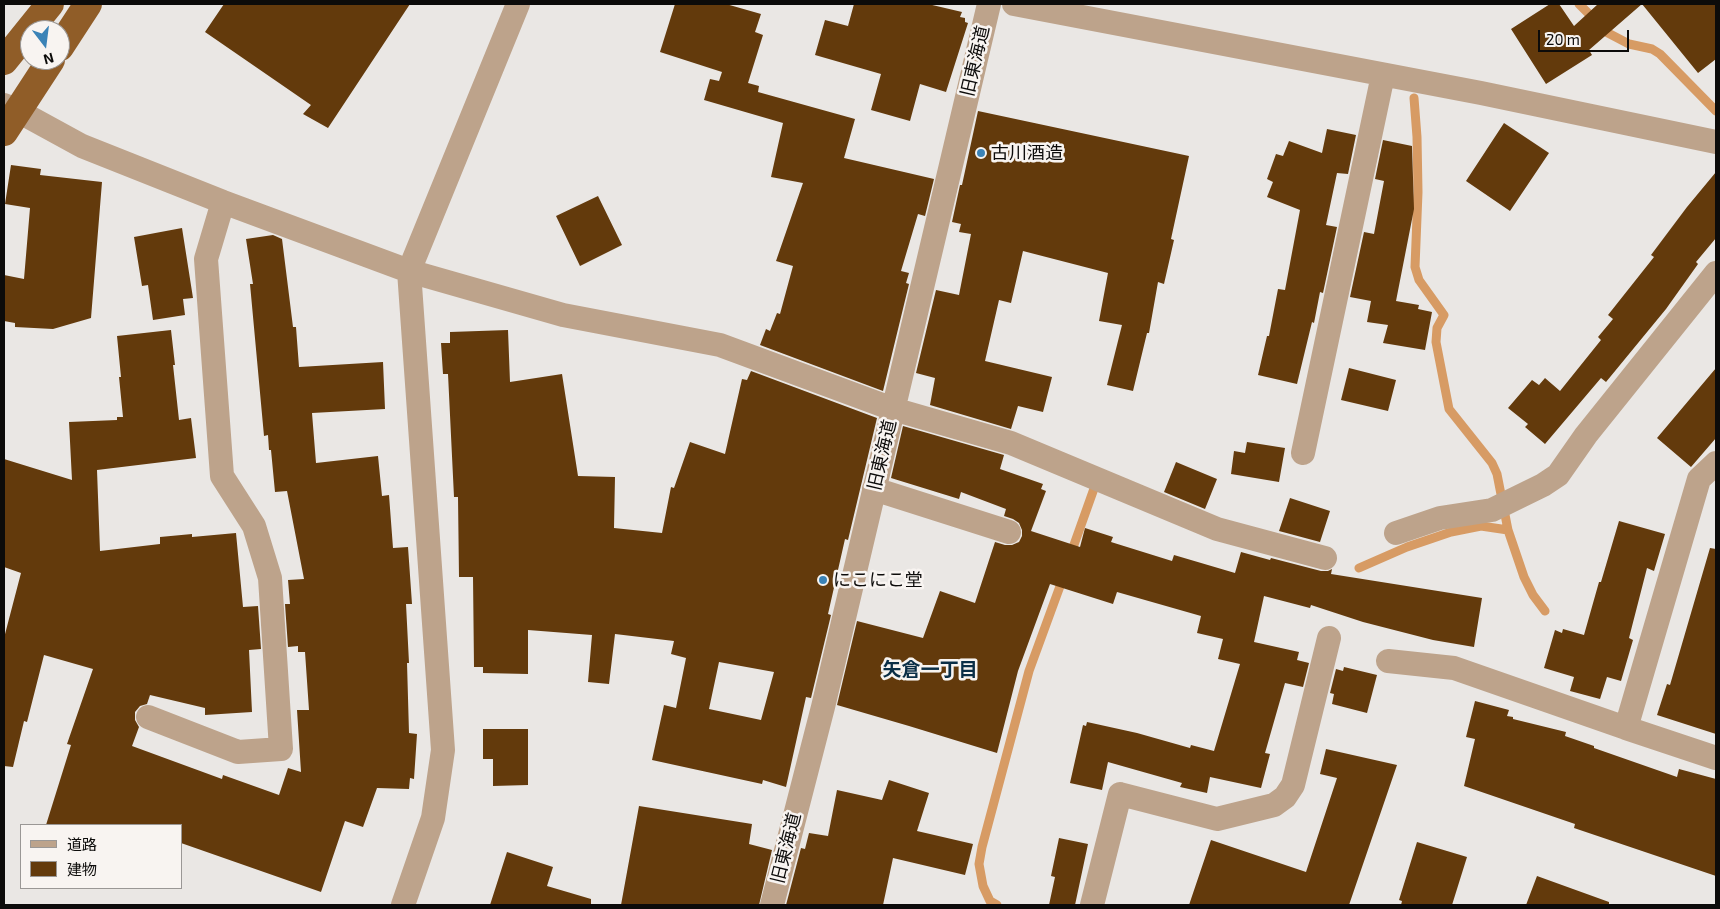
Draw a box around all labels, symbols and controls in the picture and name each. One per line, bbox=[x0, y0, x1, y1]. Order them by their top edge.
north arrow bbox=[20, 20, 70, 70]
scale bar bbox=[1540, 20, 1631, 52]
street label: 旧東海道 bbox=[956, 23, 994, 99]
text: 20 m bbox=[1546, 30, 1580, 48]
text: N bbox=[42, 49, 56, 69]
place label: 古川酒造 bbox=[991, 142, 1063, 164]
marker: 古川酒造 bbox=[975, 147, 987, 159]
street label: 旧東海道 bbox=[863, 417, 901, 493]
place label: にこにこ堂 bbox=[833, 569, 923, 591]
marker: にこにこ堂 bbox=[817, 574, 829, 586]
district label: 矢倉一丁目 bbox=[883, 659, 977, 681]
street label: 旧東海道 bbox=[767, 810, 805, 886]
legend bbox=[20, 824, 182, 889]
text: 道路 bbox=[67, 835, 97, 853]
text: 建物 bbox=[67, 860, 97, 878]

